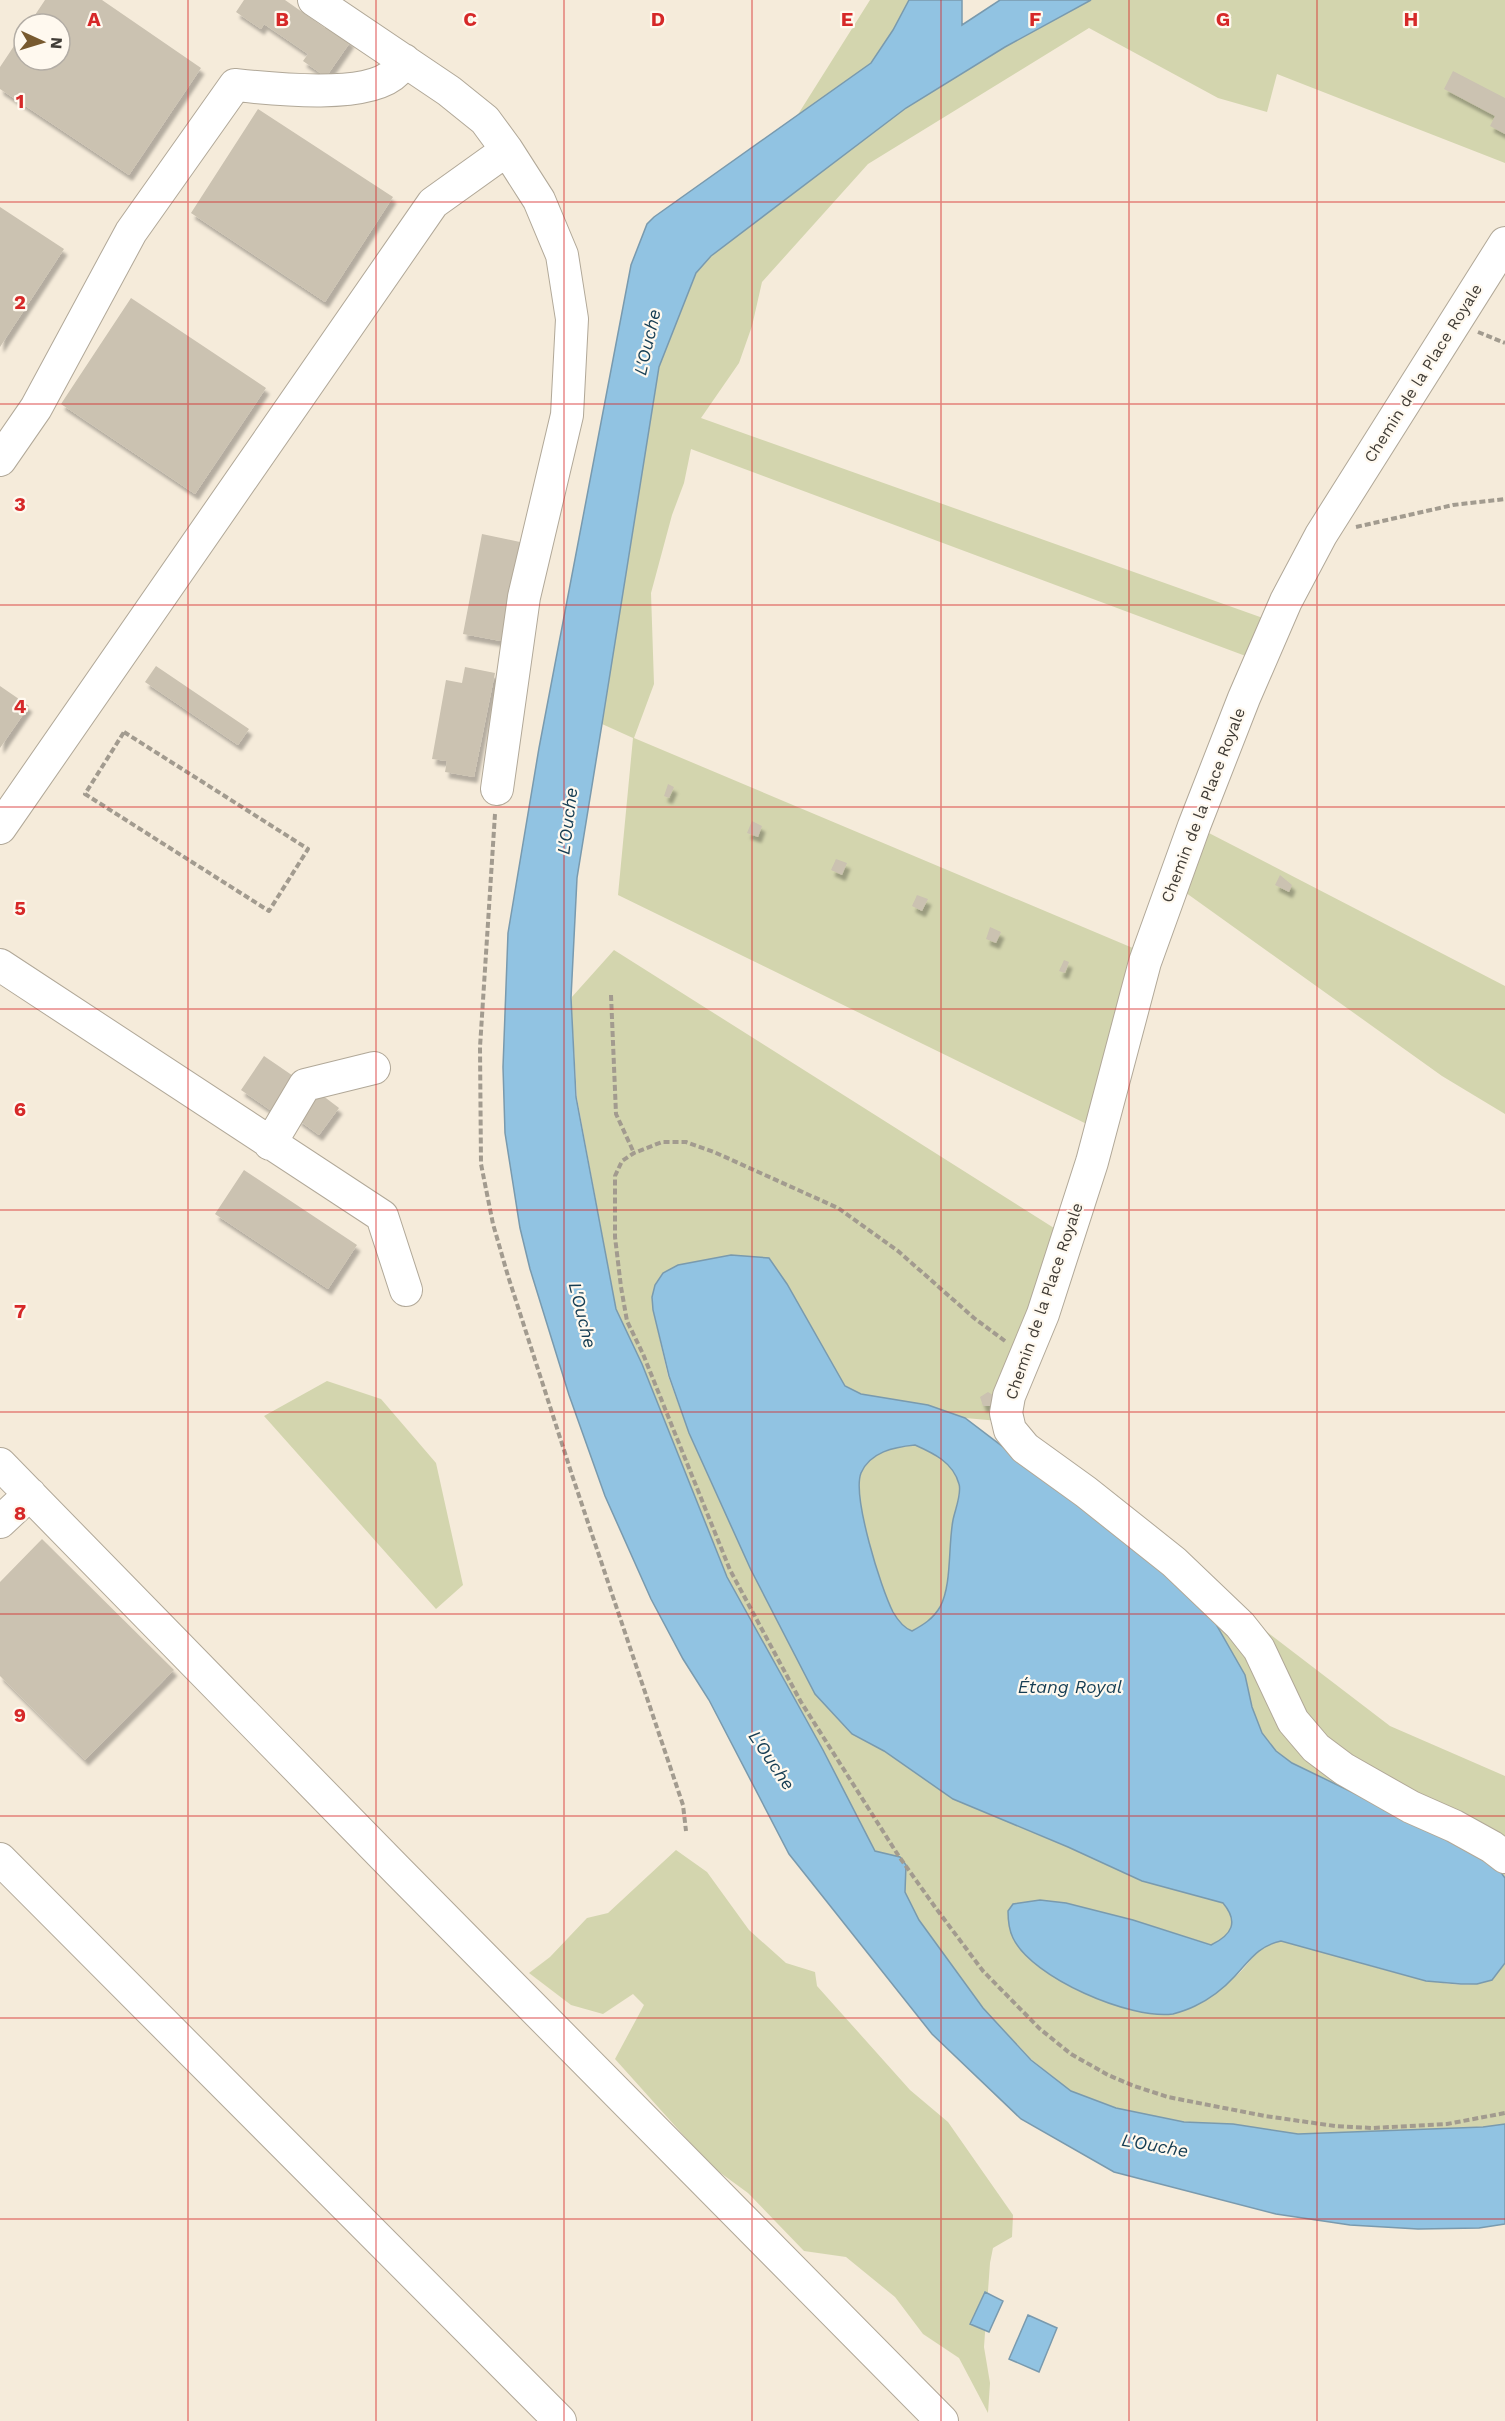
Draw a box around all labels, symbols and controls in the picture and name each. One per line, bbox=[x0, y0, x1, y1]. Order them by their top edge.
text: A bbox=[87, 7, 101, 31]
text: B bbox=[275, 7, 289, 31]
text: C bbox=[463, 7, 477, 31]
text: D bbox=[651, 7, 665, 31]
text: E bbox=[841, 7, 853, 31]
text: F bbox=[1029, 7, 1041, 31]
text: G bbox=[1216, 7, 1230, 31]
text: H bbox=[1404, 7, 1418, 31]
north arrow bbox=[12, 12, 72, 72]
text: N bbox=[47, 36, 66, 50]
text: 1 bbox=[16, 89, 24, 113]
street label: Chemin de la Place Royale bbox=[1360, 280, 1486, 466]
text: 2 bbox=[14, 290, 26, 314]
water label: L'Ouche bbox=[629, 307, 665, 377]
text: 3 bbox=[14, 492, 26, 516]
text: 4 bbox=[14, 694, 27, 718]
street label: Chemin de la Place Royale bbox=[1157, 705, 1249, 905]
water label: L'Ouche bbox=[552, 786, 582, 856]
text: 5 bbox=[14, 896, 26, 920]
text: 6 bbox=[14, 1097, 26, 1121]
street label: Chemin de la Place Royale bbox=[1001, 1200, 1087, 1402]
water label: L'Ouche bbox=[565, 1280, 601, 1350]
text: 7 bbox=[14, 1299, 26, 1323]
text: 8 bbox=[14, 1501, 26, 1525]
water label: Étang Royal bbox=[1018, 1676, 1122, 1697]
text: 9 bbox=[14, 1703, 26, 1727]
water label: L'Ouche bbox=[744, 1726, 800, 1794]
water label: L'Ouche bbox=[1120, 2129, 1190, 2161]

